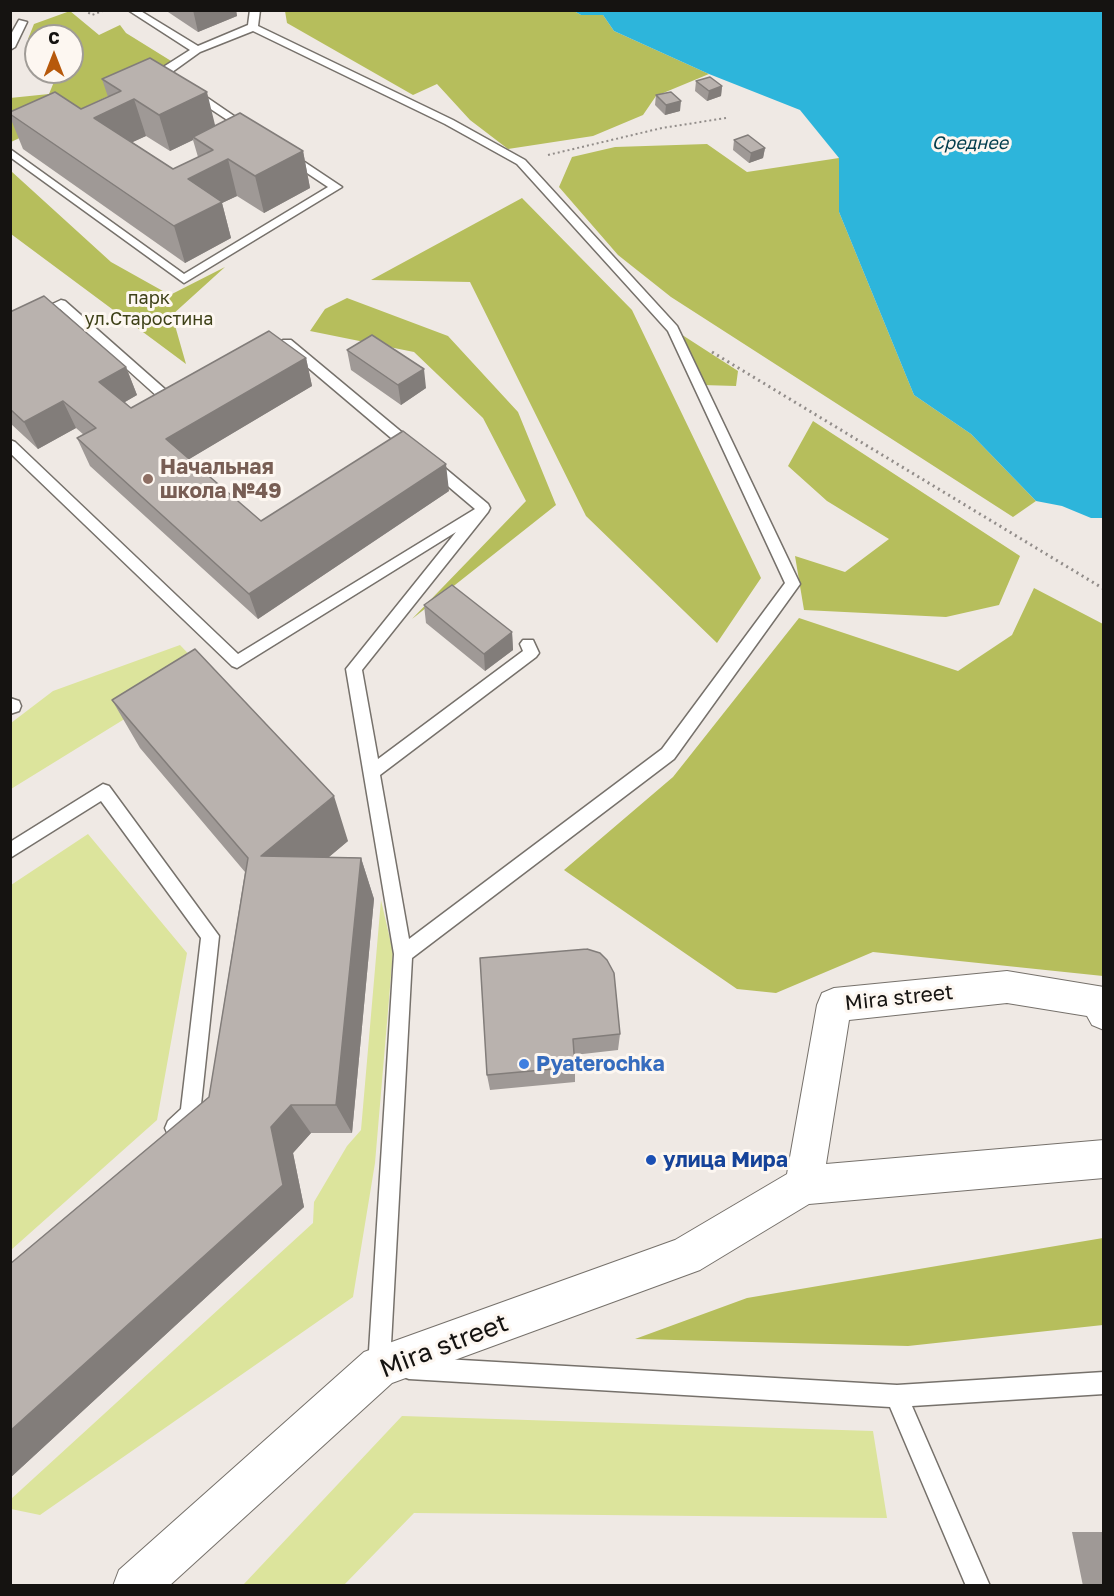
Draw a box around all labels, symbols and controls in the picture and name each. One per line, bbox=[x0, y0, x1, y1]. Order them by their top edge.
north arrow bbox=[24, 24, 84, 84]
text: С bbox=[48, 28, 60, 48]
water label: Среднее bbox=[932, 132, 1008, 154]
park label: парк ул.Старостина bbox=[85, 287, 213, 330]
place label: Начальная школа №49 bbox=[160, 454, 282, 504]
marker: Начальная школа №49 bbox=[141, 472, 155, 486]
street label: Mira street bbox=[843, 980, 955, 1016]
place label: Pyaterochka bbox=[536, 1051, 665, 1077]
marker: Pyaterochka bbox=[517, 1057, 531, 1071]
place label: улица Мира bbox=[663, 1147, 788, 1173]
marker: улица Мира bbox=[644, 1153, 658, 1167]
street label: Mira street bbox=[375, 1307, 513, 1385]

